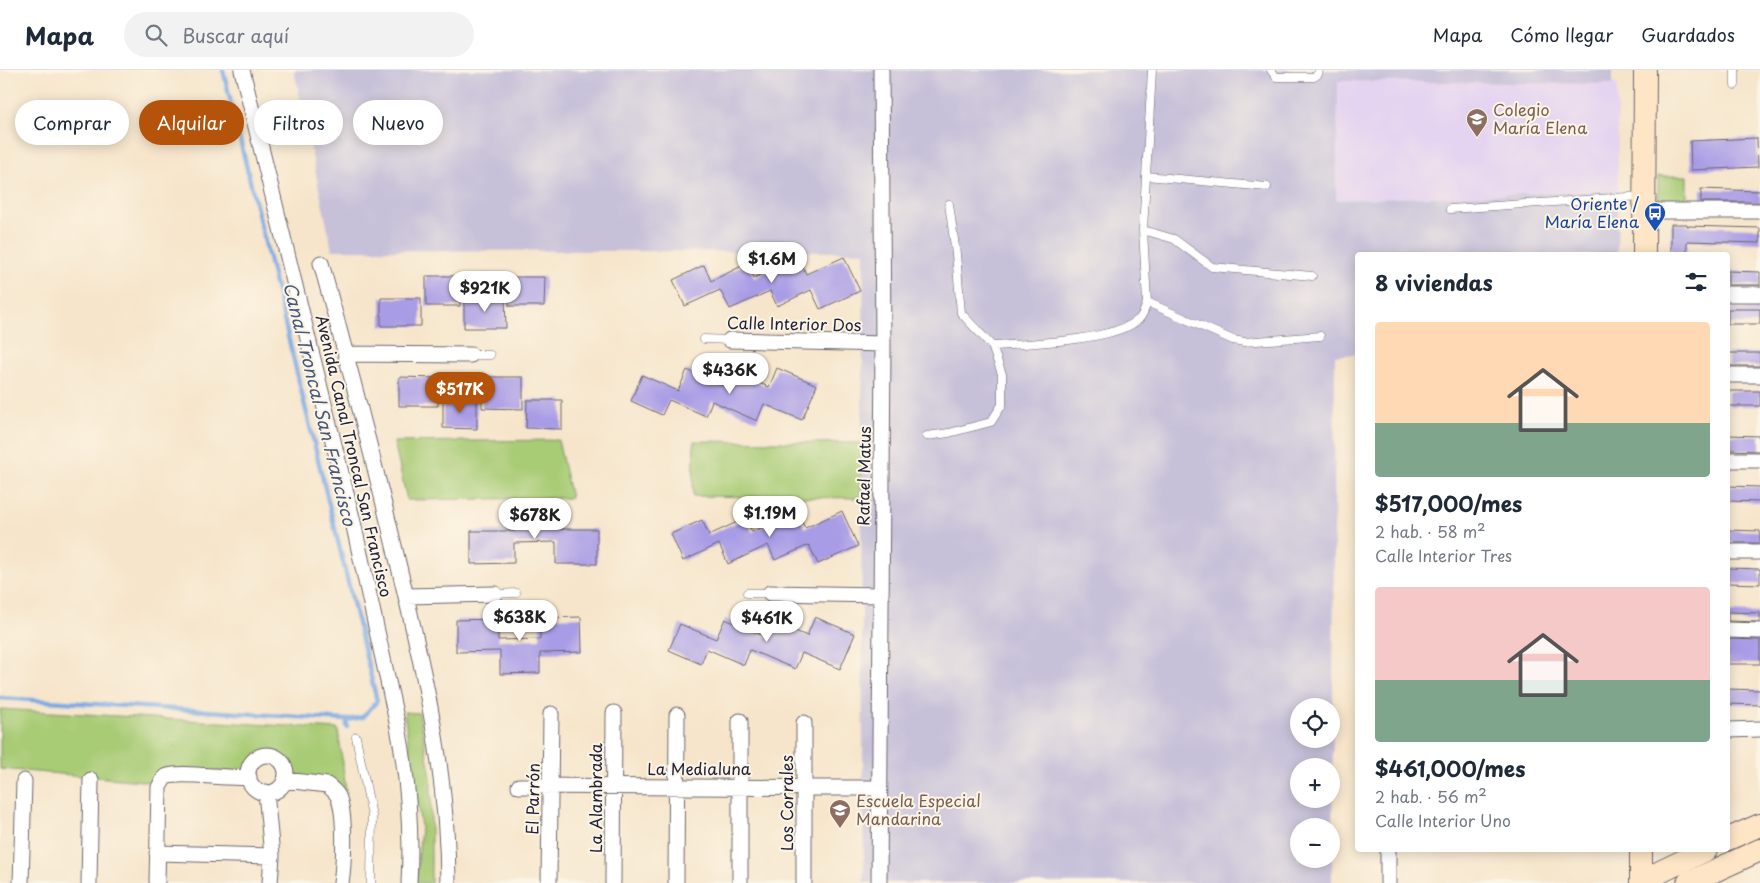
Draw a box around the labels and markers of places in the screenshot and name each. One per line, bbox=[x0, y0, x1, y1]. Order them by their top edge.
place label: Colegio María Elena bbox=[1493, 97, 1587, 139]
school or university icon: Colegio María Elena bbox=[1465, 107, 1489, 138]
place label: Oriente / María Elena bbox=[1545, 191, 1639, 233]
bus stop icon: Oriente / María Elena bbox=[1643, 201, 1667, 232]
pin: $1.6M bbox=[737, 242, 807, 284]
pin: $921K bbox=[450, 270, 520, 313]
pin: $436K bbox=[695, 352, 765, 395]
pin: $517K bbox=[425, 372, 495, 414]
pin: $1.19M bbox=[729, 496, 811, 538]
pin: $678K bbox=[500, 498, 570, 540]
pin: $638K bbox=[485, 600, 555, 642]
pin: $461K bbox=[732, 600, 802, 643]
place label: Escuela Especial Mandarina bbox=[856, 788, 981, 830]
school or university icon: Escuela Especial Mandarina bbox=[828, 798, 852, 829]

